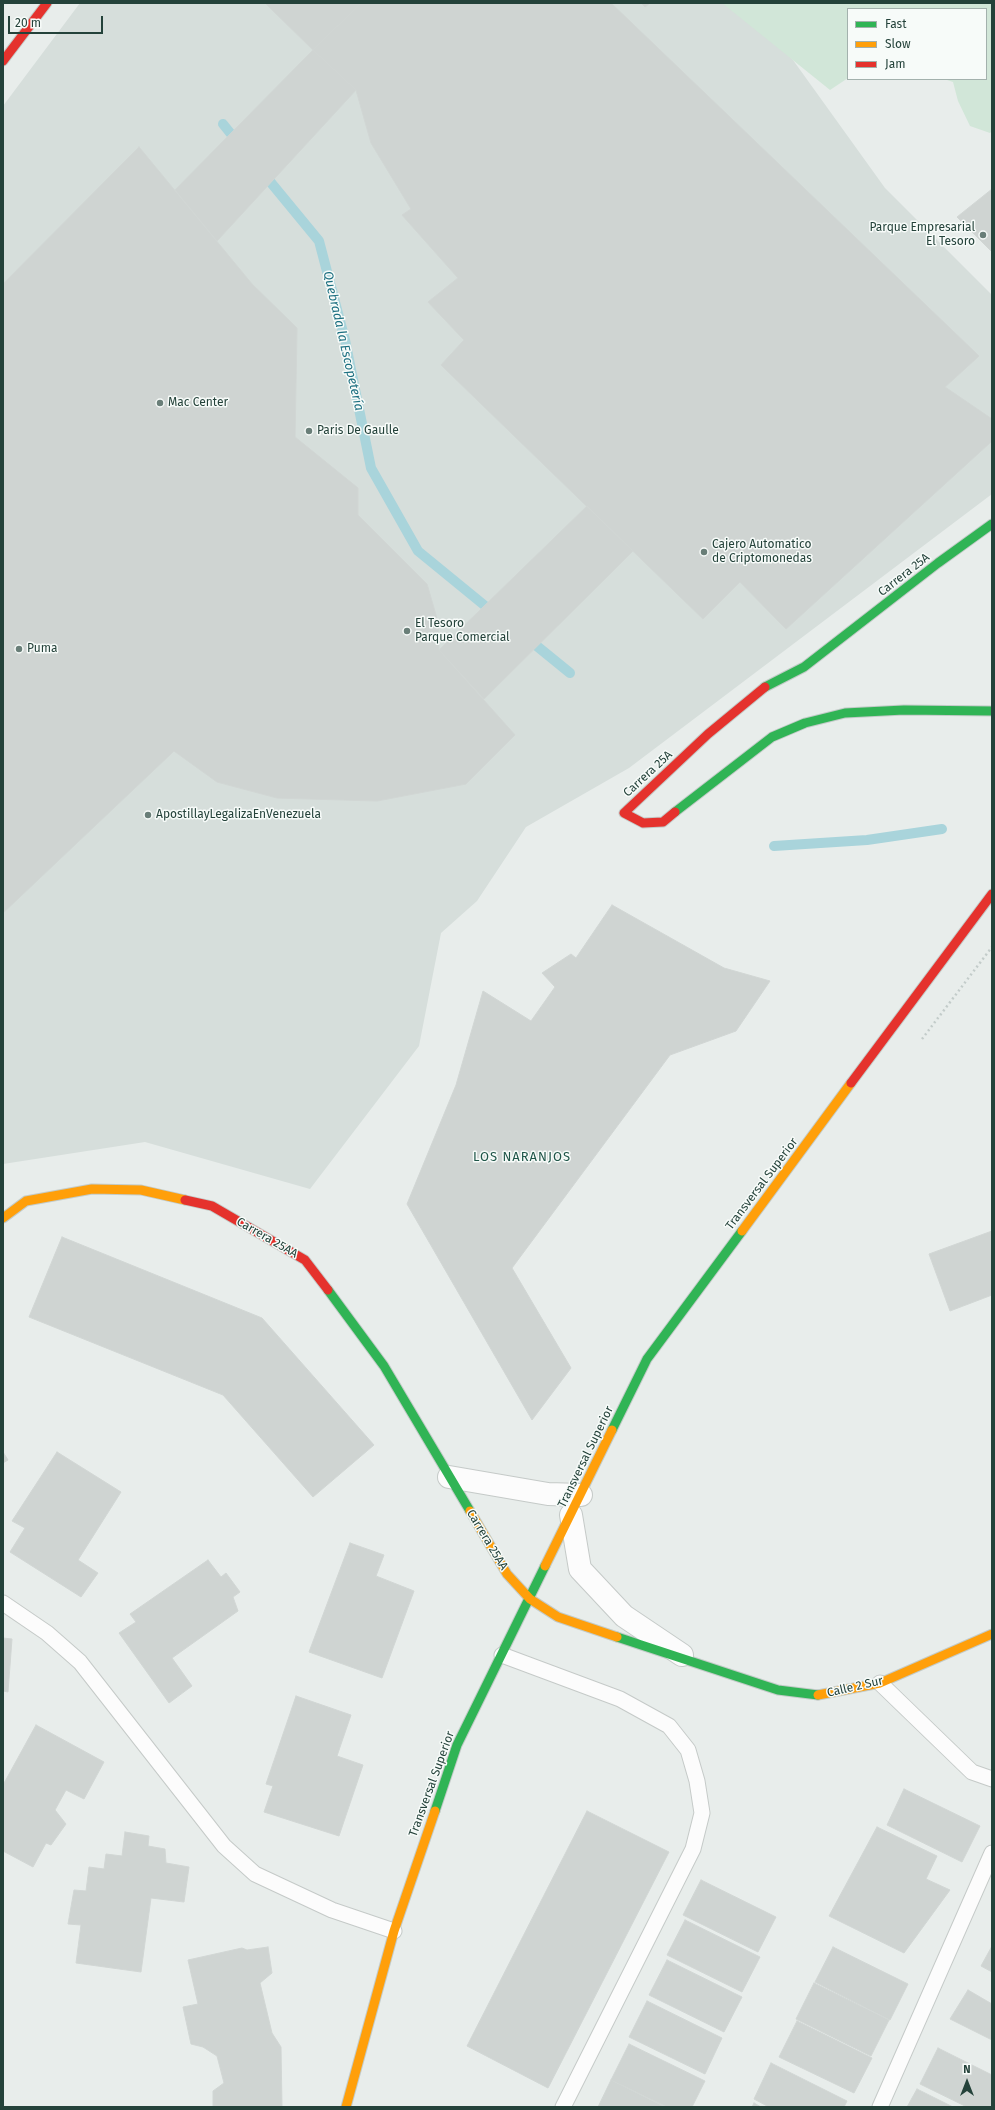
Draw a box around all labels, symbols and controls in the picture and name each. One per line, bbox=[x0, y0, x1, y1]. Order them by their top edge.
scale bar bbox=[10, 8, 105, 34]
legend bbox=[847, 8, 987, 80]
text: 20 m bbox=[15, 16, 41, 30]
text: Fast bbox=[885, 17, 907, 31]
text: Slow bbox=[885, 37, 911, 51]
text: Jam bbox=[885, 57, 905, 71]
place label: Parque Empresarial El Tesoro bbox=[870, 221, 975, 249]
marker: Parque Empresarial El Tesoro bbox=[978, 230, 988, 240]
water label: Quebrada la Escopetería bbox=[319, 270, 367, 412]
place label: Mac Center bbox=[168, 396, 228, 410]
marker: Mac Center bbox=[155, 398, 165, 408]
place label: Paris De Gaulle bbox=[317, 424, 399, 438]
marker: Paris De Gaulle bbox=[304, 426, 314, 436]
place label: Cajero Automatico de Criptomonedas bbox=[712, 538, 812, 566]
marker: Cajero Automatico de Criptomonedas bbox=[699, 547, 709, 557]
street label: Carrera 25A bbox=[875, 550, 933, 600]
place label: El Tesoro Parque Comercial bbox=[415, 617, 510, 645]
marker: El Tesoro Parque Comercial bbox=[402, 626, 412, 636]
place label: Puma bbox=[27, 642, 57, 656]
marker: Puma bbox=[14, 644, 24, 654]
street label: Carrera 25A bbox=[621, 748, 675, 800]
place label: ApostillayLegalizaEnVenezuela bbox=[156, 808, 321, 822]
marker: ApostillayLegalizaEnVenezuela bbox=[143, 810, 153, 820]
street label: Transversal Superior bbox=[723, 1135, 801, 1233]
district label: LOS NARANJOS bbox=[473, 1149, 571, 1165]
street label: Carrera 25AA bbox=[234, 1215, 300, 1261]
street label: Transversal Superior bbox=[555, 1404, 617, 1510]
street label: Carrera 25AA bbox=[463, 1507, 511, 1573]
street label: Calle 2 Sur bbox=[826, 1674, 884, 1700]
street label: Transversal Superior bbox=[406, 1729, 458, 1839]
north arrow bbox=[947, 2062, 987, 2102]
text: N bbox=[963, 2063, 971, 2076]

